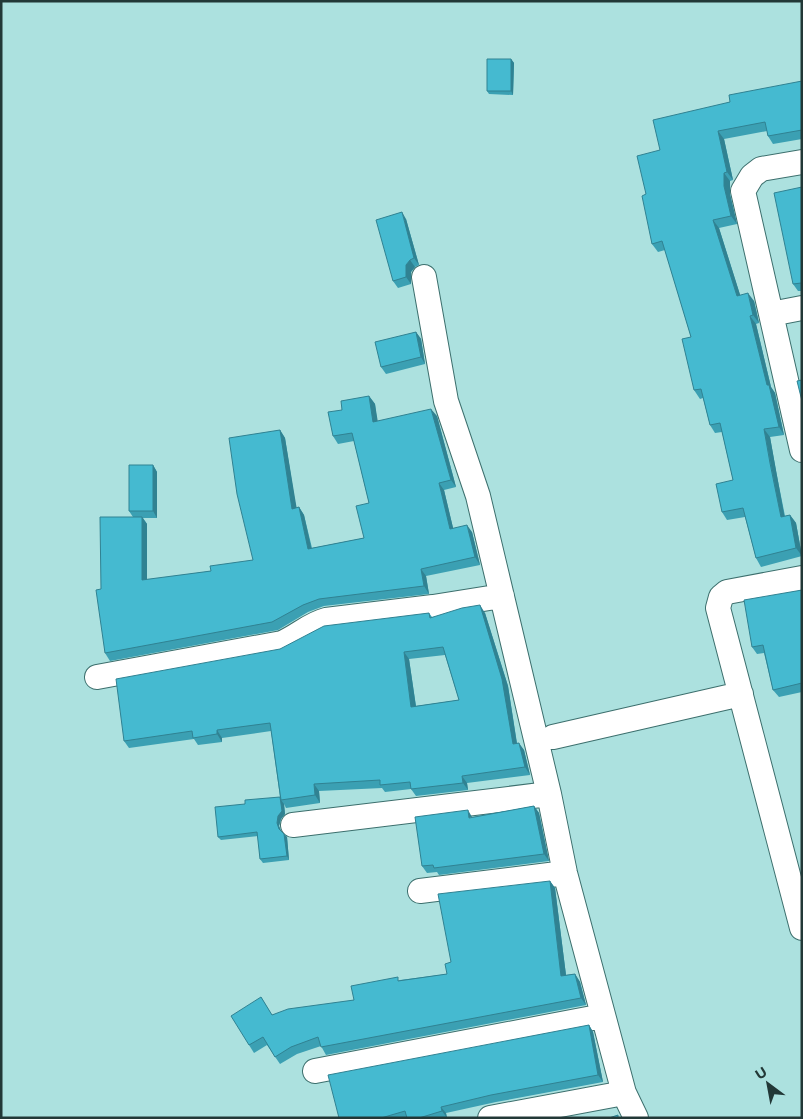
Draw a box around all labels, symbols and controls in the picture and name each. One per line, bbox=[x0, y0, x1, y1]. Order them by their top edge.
north arrow bbox=[743, 1059, 793, 1109]
text: U bbox=[752, 1062, 771, 1084]

